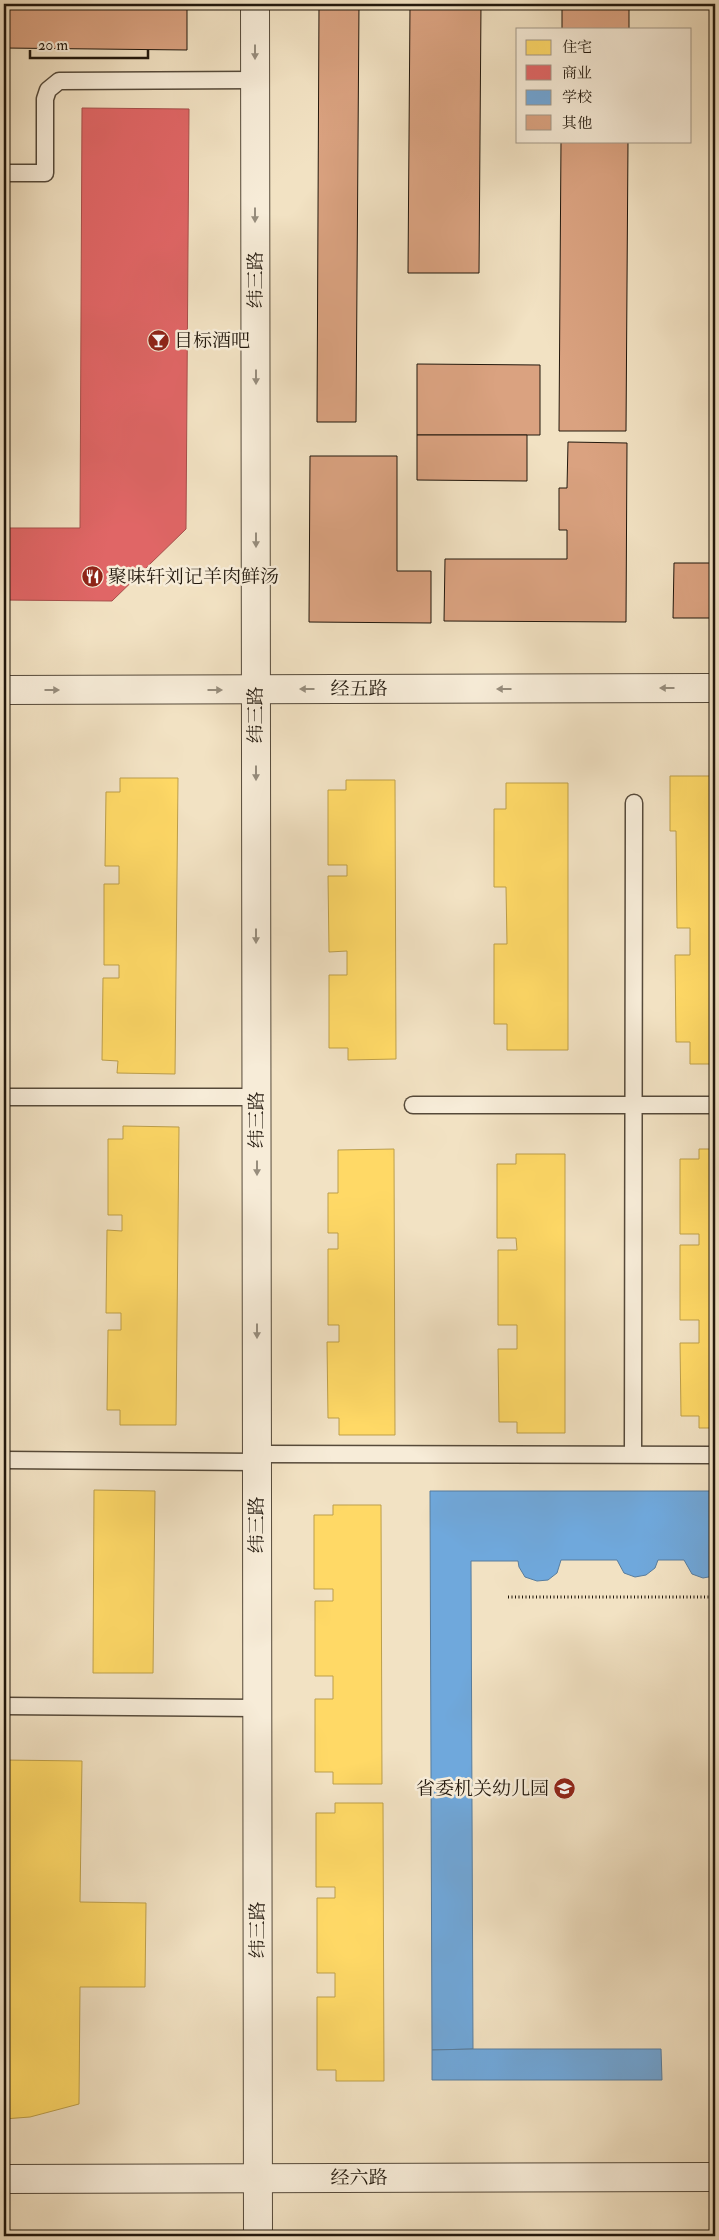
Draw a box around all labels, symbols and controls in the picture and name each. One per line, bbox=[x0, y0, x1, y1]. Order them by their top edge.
scale bar bbox=[30, 28, 148, 60]
legend bbox=[516, 28, 692, 142]
text: 20 m bbox=[38, 36, 68, 55]
text: 住宅 bbox=[562, 38, 592, 57]
one-way arrow bbox=[251, 45, 259, 61]
text: 商业 bbox=[562, 64, 592, 83]
text: 学校 bbox=[562, 88, 592, 107]
text: 其他 bbox=[562, 114, 592, 133]
one-way arrow bbox=[251, 207, 259, 223]
street label: 纬三路 bbox=[244, 251, 268, 309]
bar icon: 目标酒吧 bbox=[146, 329, 170, 353]
place label: 目标酒吧 bbox=[174, 329, 250, 353]
one-way arrow bbox=[252, 370, 260, 386]
one-way arrow bbox=[252, 532, 260, 548]
restaurant icon: 聚味轩刘记羊肉鲜汤 bbox=[80, 565, 104, 589]
place label: 聚味轩刘记羊肉鲜汤 bbox=[108, 565, 279, 589]
street label: 经五路 bbox=[330, 677, 388, 701]
one-way arrow bbox=[658, 684, 674, 692]
one-way arrow bbox=[298, 685, 314, 693]
one-way arrow bbox=[496, 685, 512, 693]
one-way arrow bbox=[45, 686, 61, 694]
one-way arrow bbox=[207, 686, 223, 694]
street label: 纬三路 bbox=[244, 686, 268, 744]
one-way arrow bbox=[252, 765, 260, 781]
one-way arrow bbox=[252, 928, 260, 944]
street label: 纬三路 bbox=[245, 1091, 269, 1149]
one-way arrow bbox=[253, 1160, 261, 1176]
one-way arrow bbox=[253, 1323, 261, 1339]
street label: 纬三路 bbox=[245, 1496, 269, 1554]
place label: 省委机关幼儿园 bbox=[416, 1777, 549, 1801]
school or university icon: 省委机关幼儿园 bbox=[553, 1777, 577, 1801]
street label: 纬三路 bbox=[246, 1901, 270, 1959]
street label: 经六路 bbox=[330, 2166, 388, 2190]

